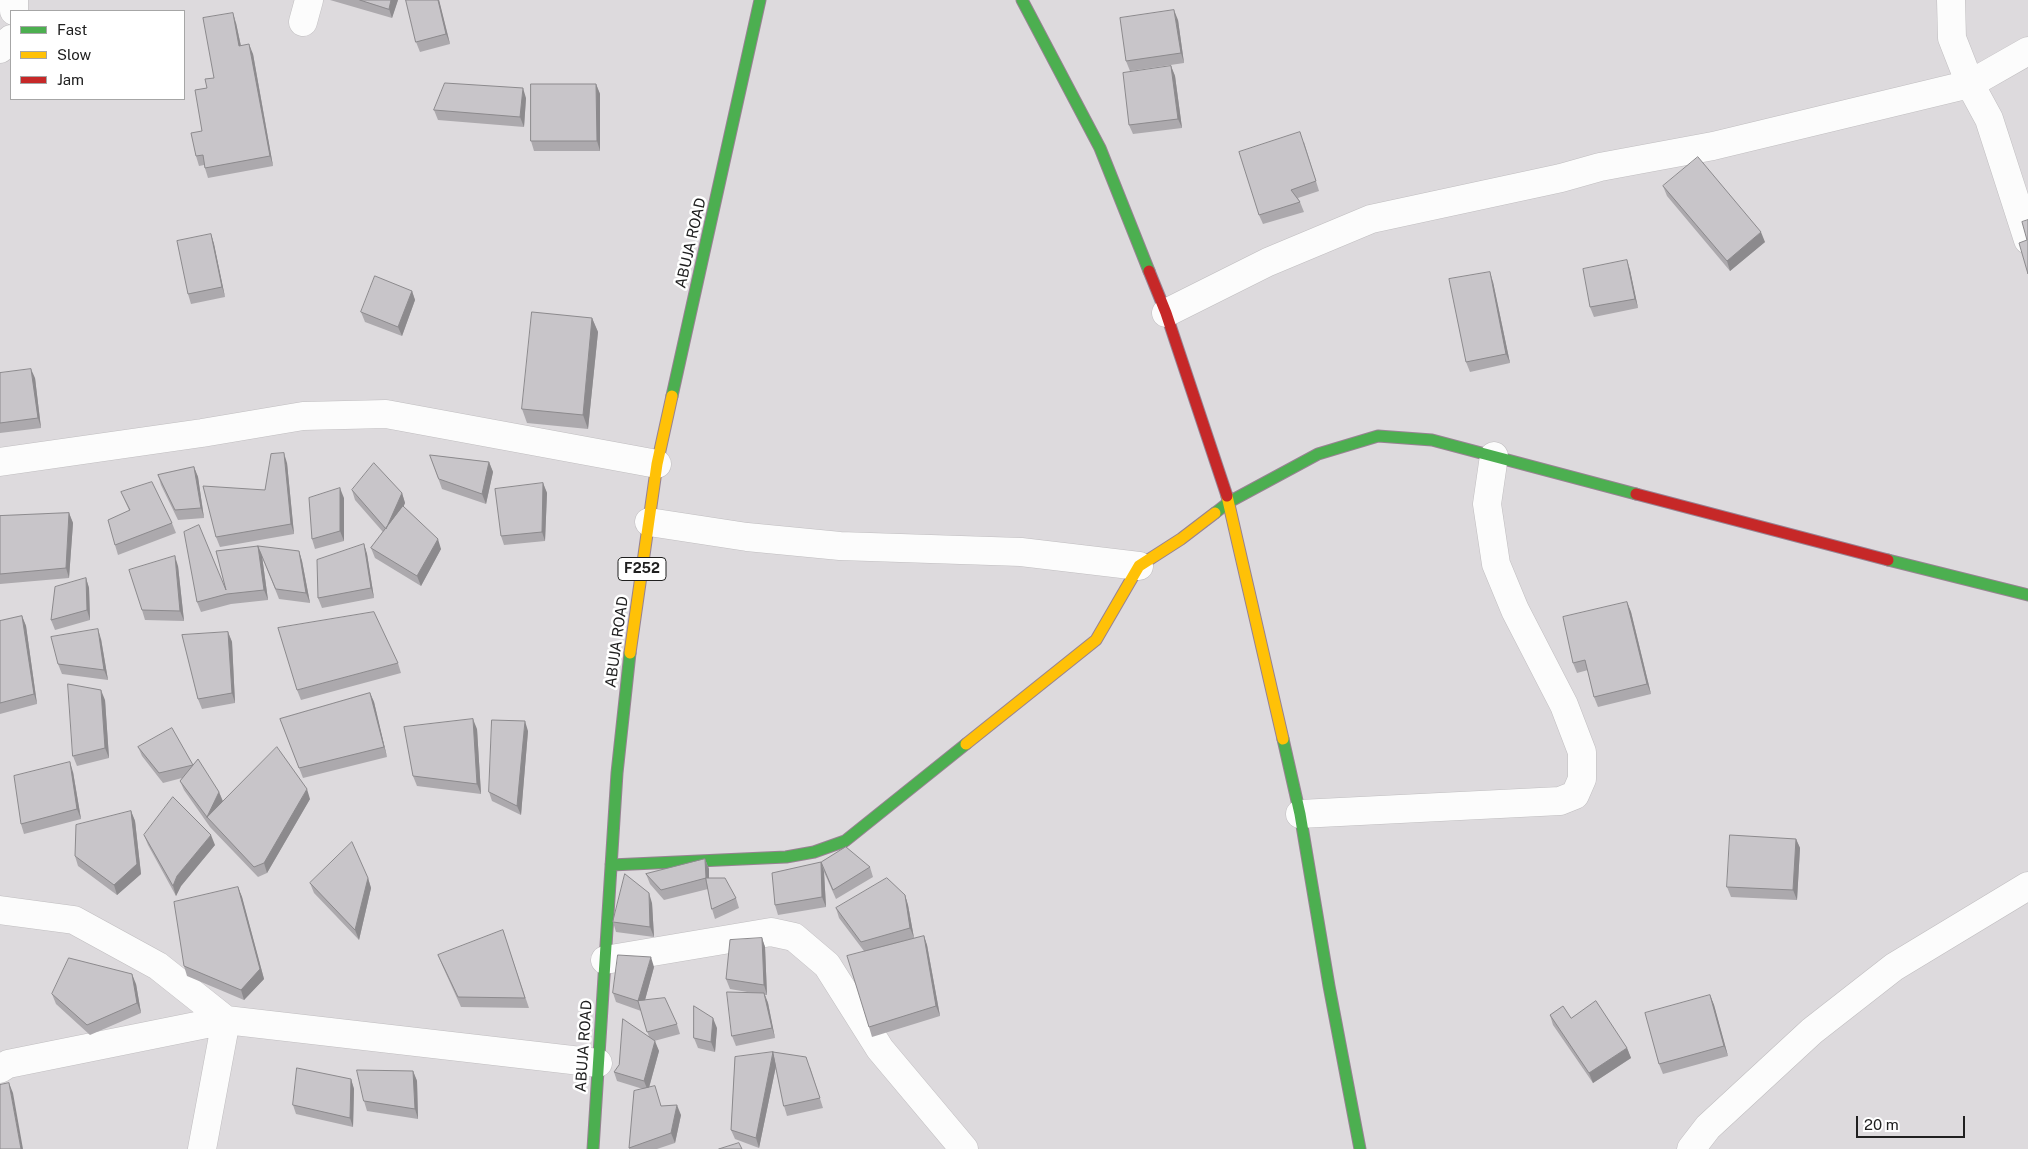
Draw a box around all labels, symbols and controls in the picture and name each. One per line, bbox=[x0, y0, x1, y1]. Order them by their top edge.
legend bbox=[10, 10, 185, 100]
text: Fast bbox=[57, 21, 87, 38]
text: Slow bbox=[57, 46, 91, 63]
text: Jam bbox=[57, 71, 84, 88]
street label: ABUJA ROAD bbox=[672, 196, 710, 290]
road number: F252 bbox=[618, 558, 666, 580]
street label: ABUJA ROAD bbox=[602, 595, 632, 689]
street label: ABUJA ROAD bbox=[572, 999, 596, 1093]
scale bar bbox=[1858, 1106, 1967, 1138]
text: 20 m bbox=[1864, 1116, 1899, 1133]

